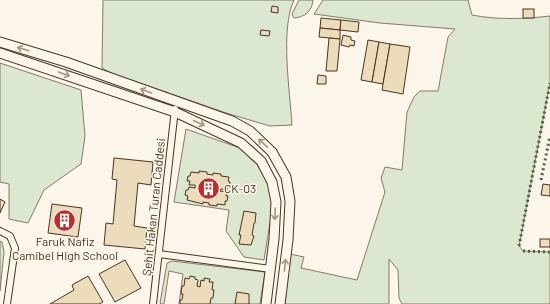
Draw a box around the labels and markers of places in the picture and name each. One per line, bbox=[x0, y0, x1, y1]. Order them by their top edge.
building icon: CK-03 bbox=[195, 175, 221, 201]
place label: CK-03 bbox=[224, 181, 256, 195]
building icon: Faruk Nafiz Camibel High School bbox=[52, 207, 78, 233]
place label: Faruk Nafiz Camibel High School bbox=[12, 234, 118, 262]

